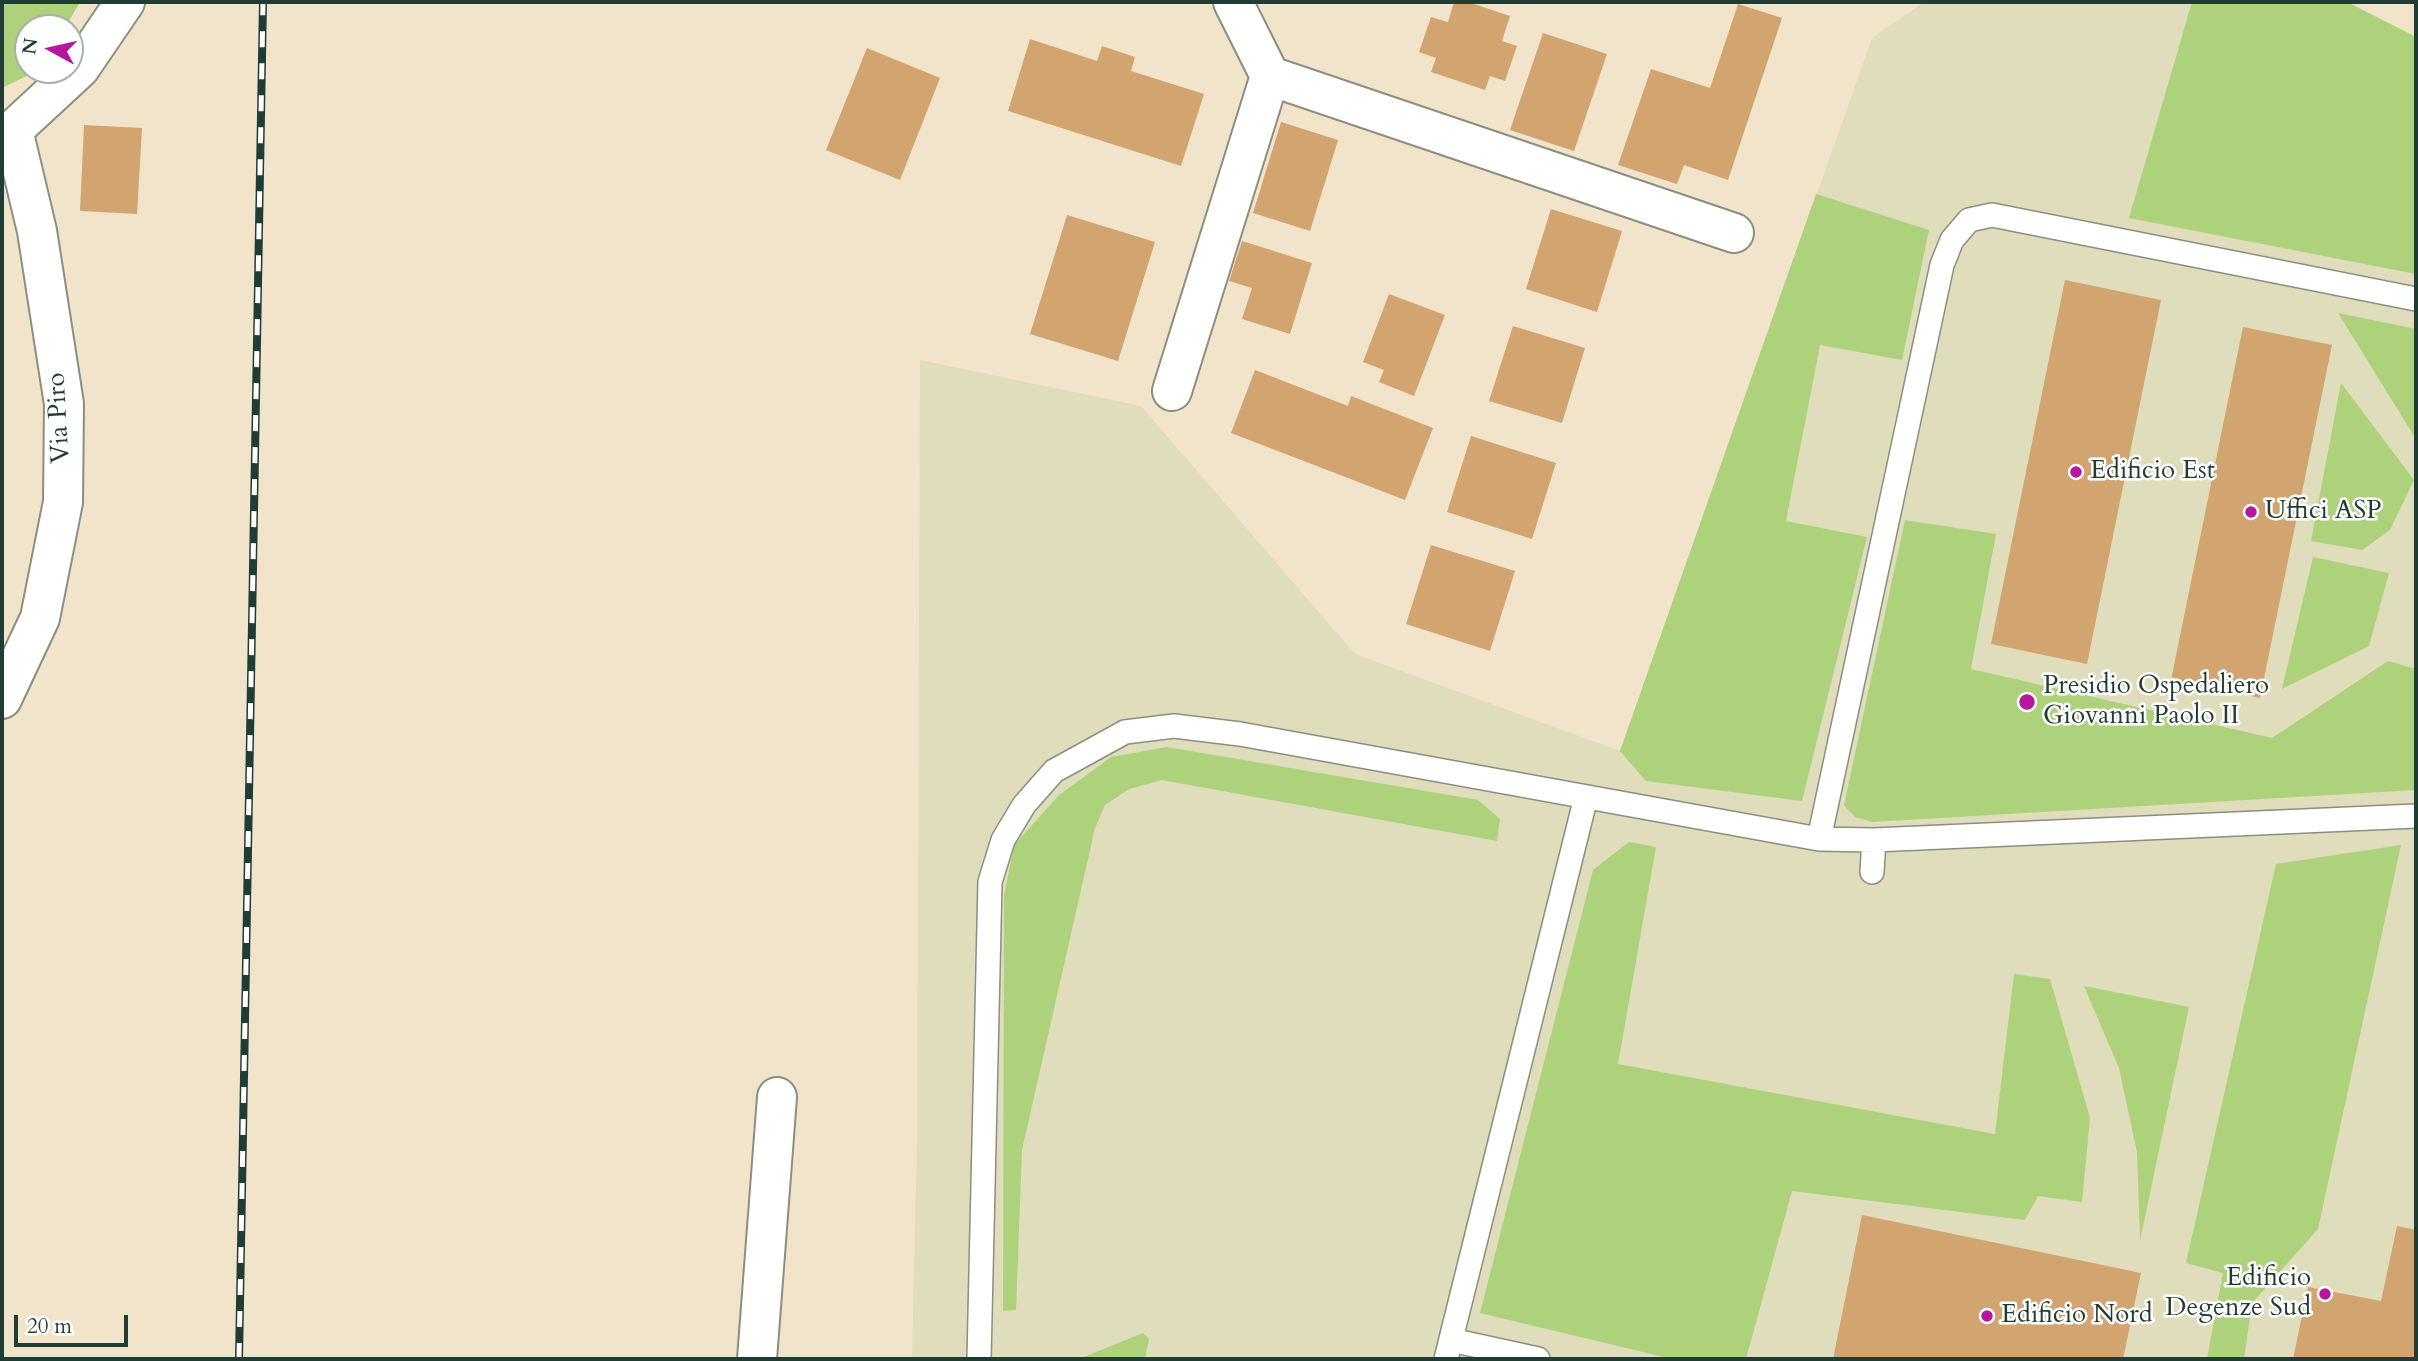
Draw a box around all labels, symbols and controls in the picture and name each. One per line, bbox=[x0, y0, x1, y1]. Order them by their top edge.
north arrow bbox=[14, 14, 84, 84]
text: N bbox=[16, 36, 44, 56]
street label: Via Piro bbox=[42, 372, 78, 464]
place label: Edificio Est bbox=[2090, 456, 2215, 488]
marker: Edificio Est bbox=[2068, 464, 2084, 480]
place label: Uffici ASP bbox=[2265, 496, 2382, 528]
marker: Uffici ASP bbox=[2243, 504, 2259, 520]
place label: Presidio Ospedaliero Giovanni Paolo II bbox=[2043, 671, 2269, 732]
marker: Presidio Ospedaliero Giovanni Paolo II bbox=[2017, 692, 2037, 712]
place label: Edificio Degenze Sud bbox=[2165, 1263, 2311, 1324]
marker: Edificio Degenze Sud bbox=[2317, 1286, 2333, 1302]
place label: Edificio Nord bbox=[2001, 1300, 2153, 1332]
scale bar bbox=[18, 1302, 131, 1346]
marker: Edificio Nord bbox=[1979, 1308, 1995, 1324]
text: 20 m bbox=[27, 1312, 72, 1341]

